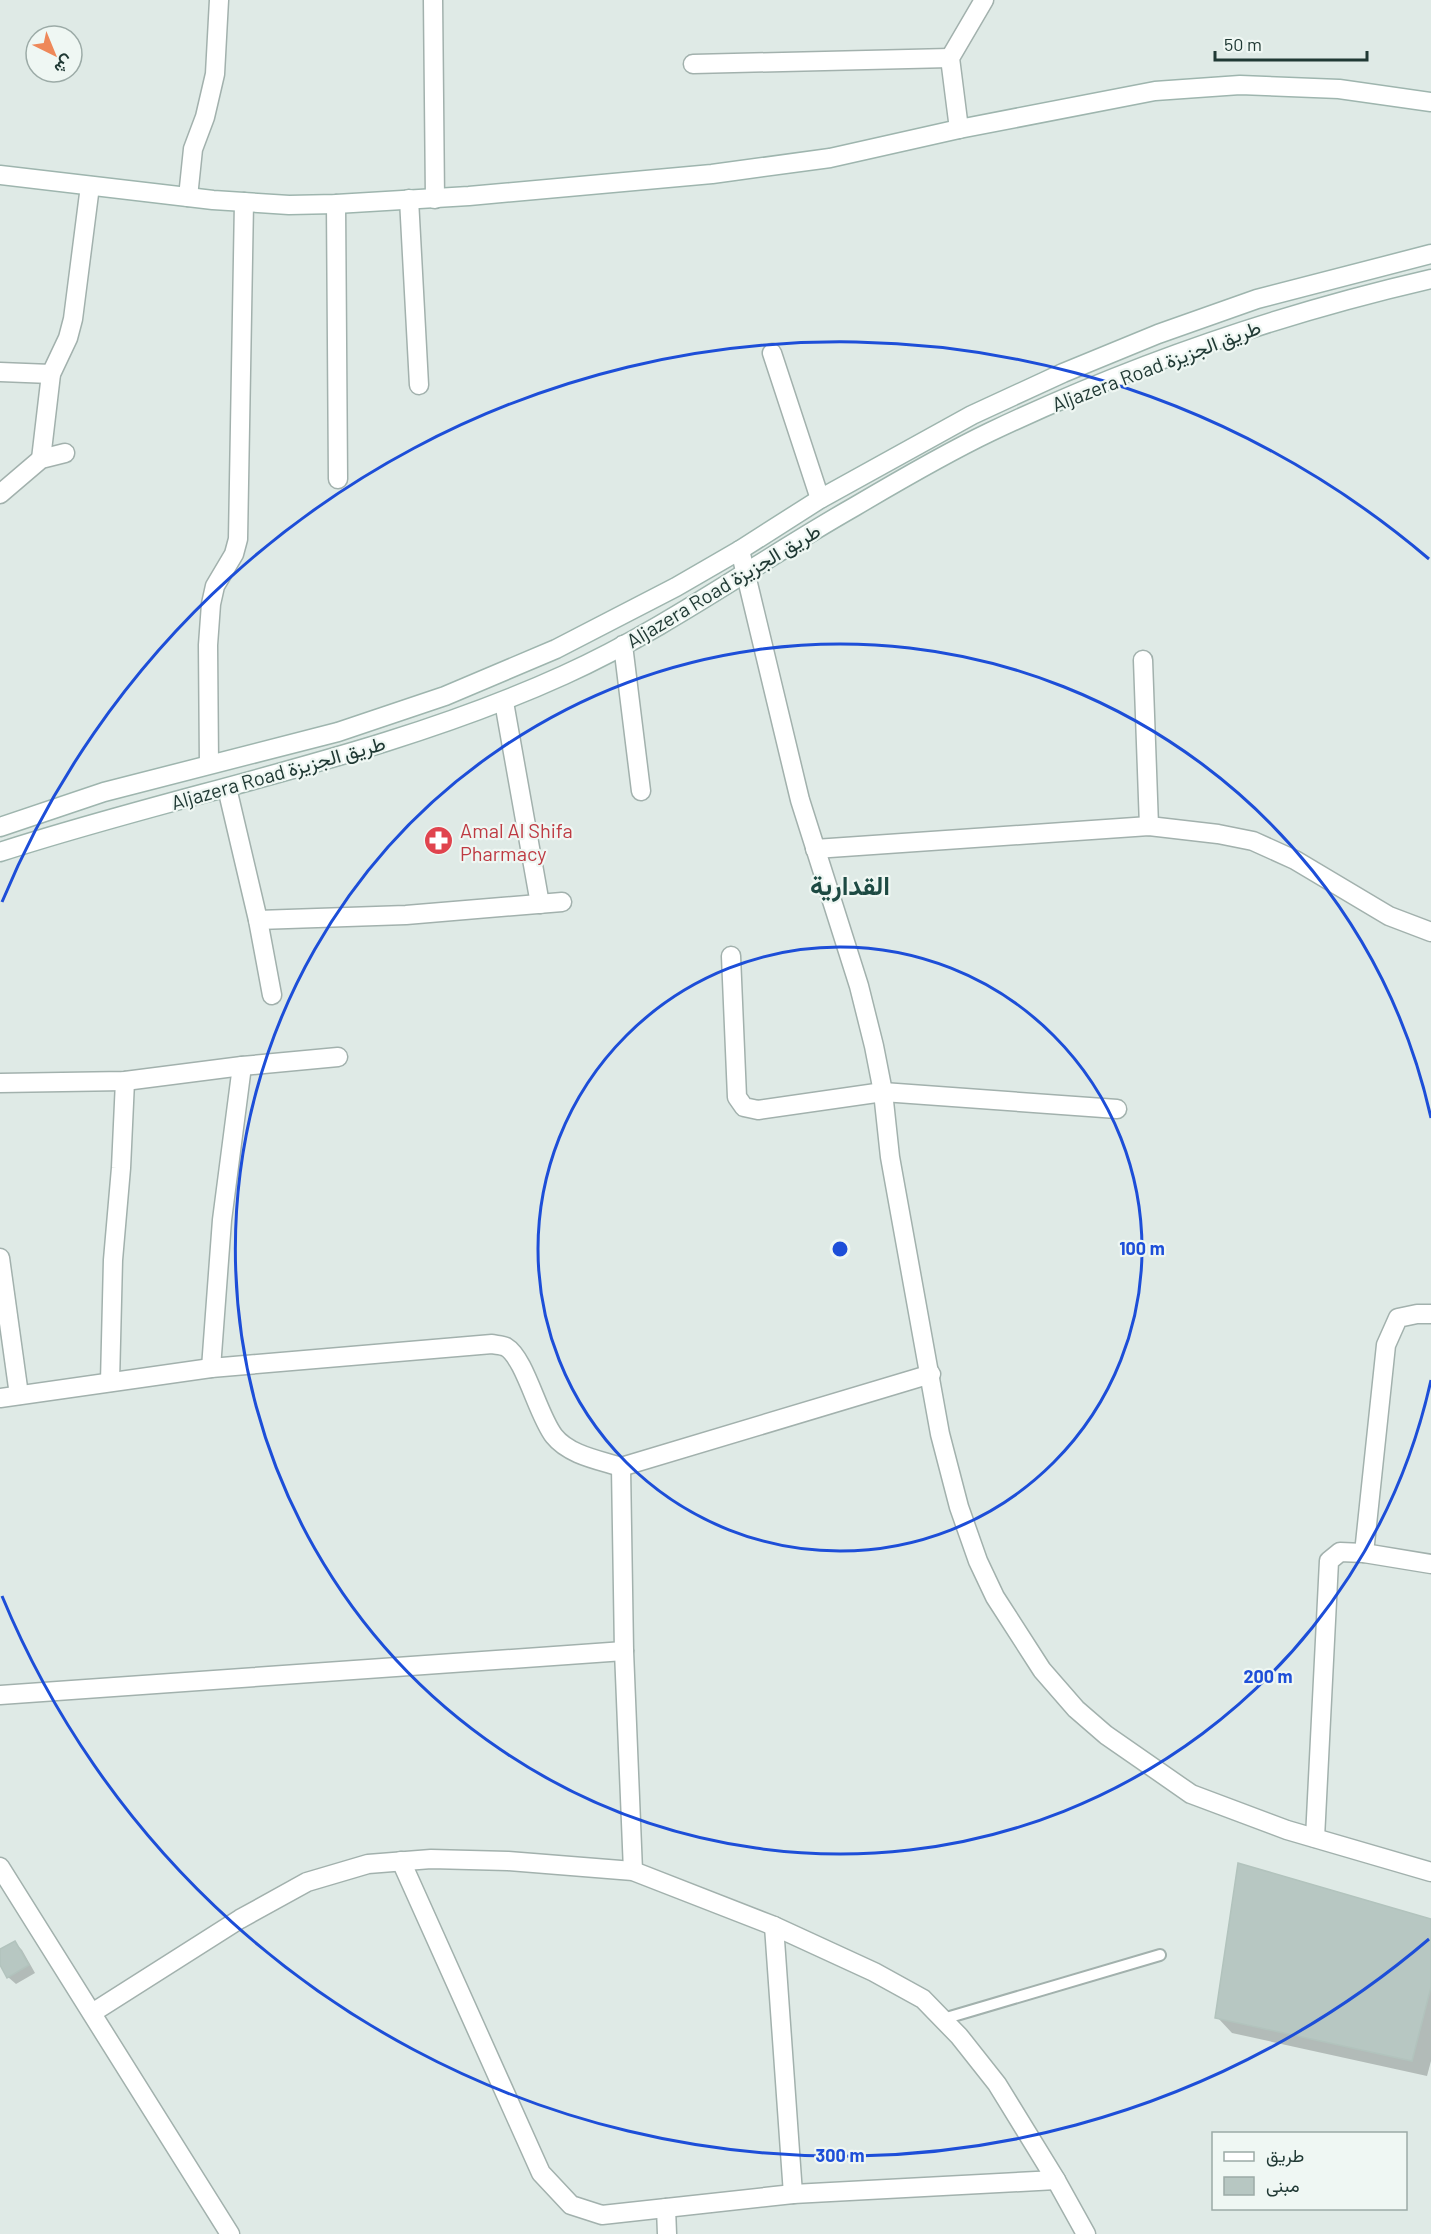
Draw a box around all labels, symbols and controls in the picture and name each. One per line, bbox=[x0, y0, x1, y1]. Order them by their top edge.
north arrow bbox=[24, 24, 84, 84]
scale bar bbox=[1215, 24, 1366, 62]
text: 50 m bbox=[1224, 33, 1262, 55]
text: ش bbox=[50, 51, 78, 79]
street label: Aljazera Road طريق الجزيزة bbox=[1048, 314, 1264, 418]
street label: Aljazera Road طريق الجزيزة bbox=[622, 518, 825, 654]
street label: Aljazera Road طريق الجزيزة bbox=[168, 730, 388, 816]
place label: Amal Al Shifa Pharmacy bbox=[460, 818, 573, 865]
pharmacy icon: Amal Al Shifa Pharmacy bbox=[423, 825, 455, 857]
district label: القدارية bbox=[810, 869, 890, 902]
text: 100 m bbox=[1119, 1237, 1165, 1259]
centre of rings bbox=[830, 1239, 850, 1259]
text: 200 m bbox=[1243, 1665, 1293, 1687]
legend bbox=[1212, 2132, 1407, 2210]
text: 300 m bbox=[816, 2144, 864, 2166]
text: طريق bbox=[1266, 2144, 1304, 2167]
text: مبنى bbox=[1266, 2174, 1300, 2197]

